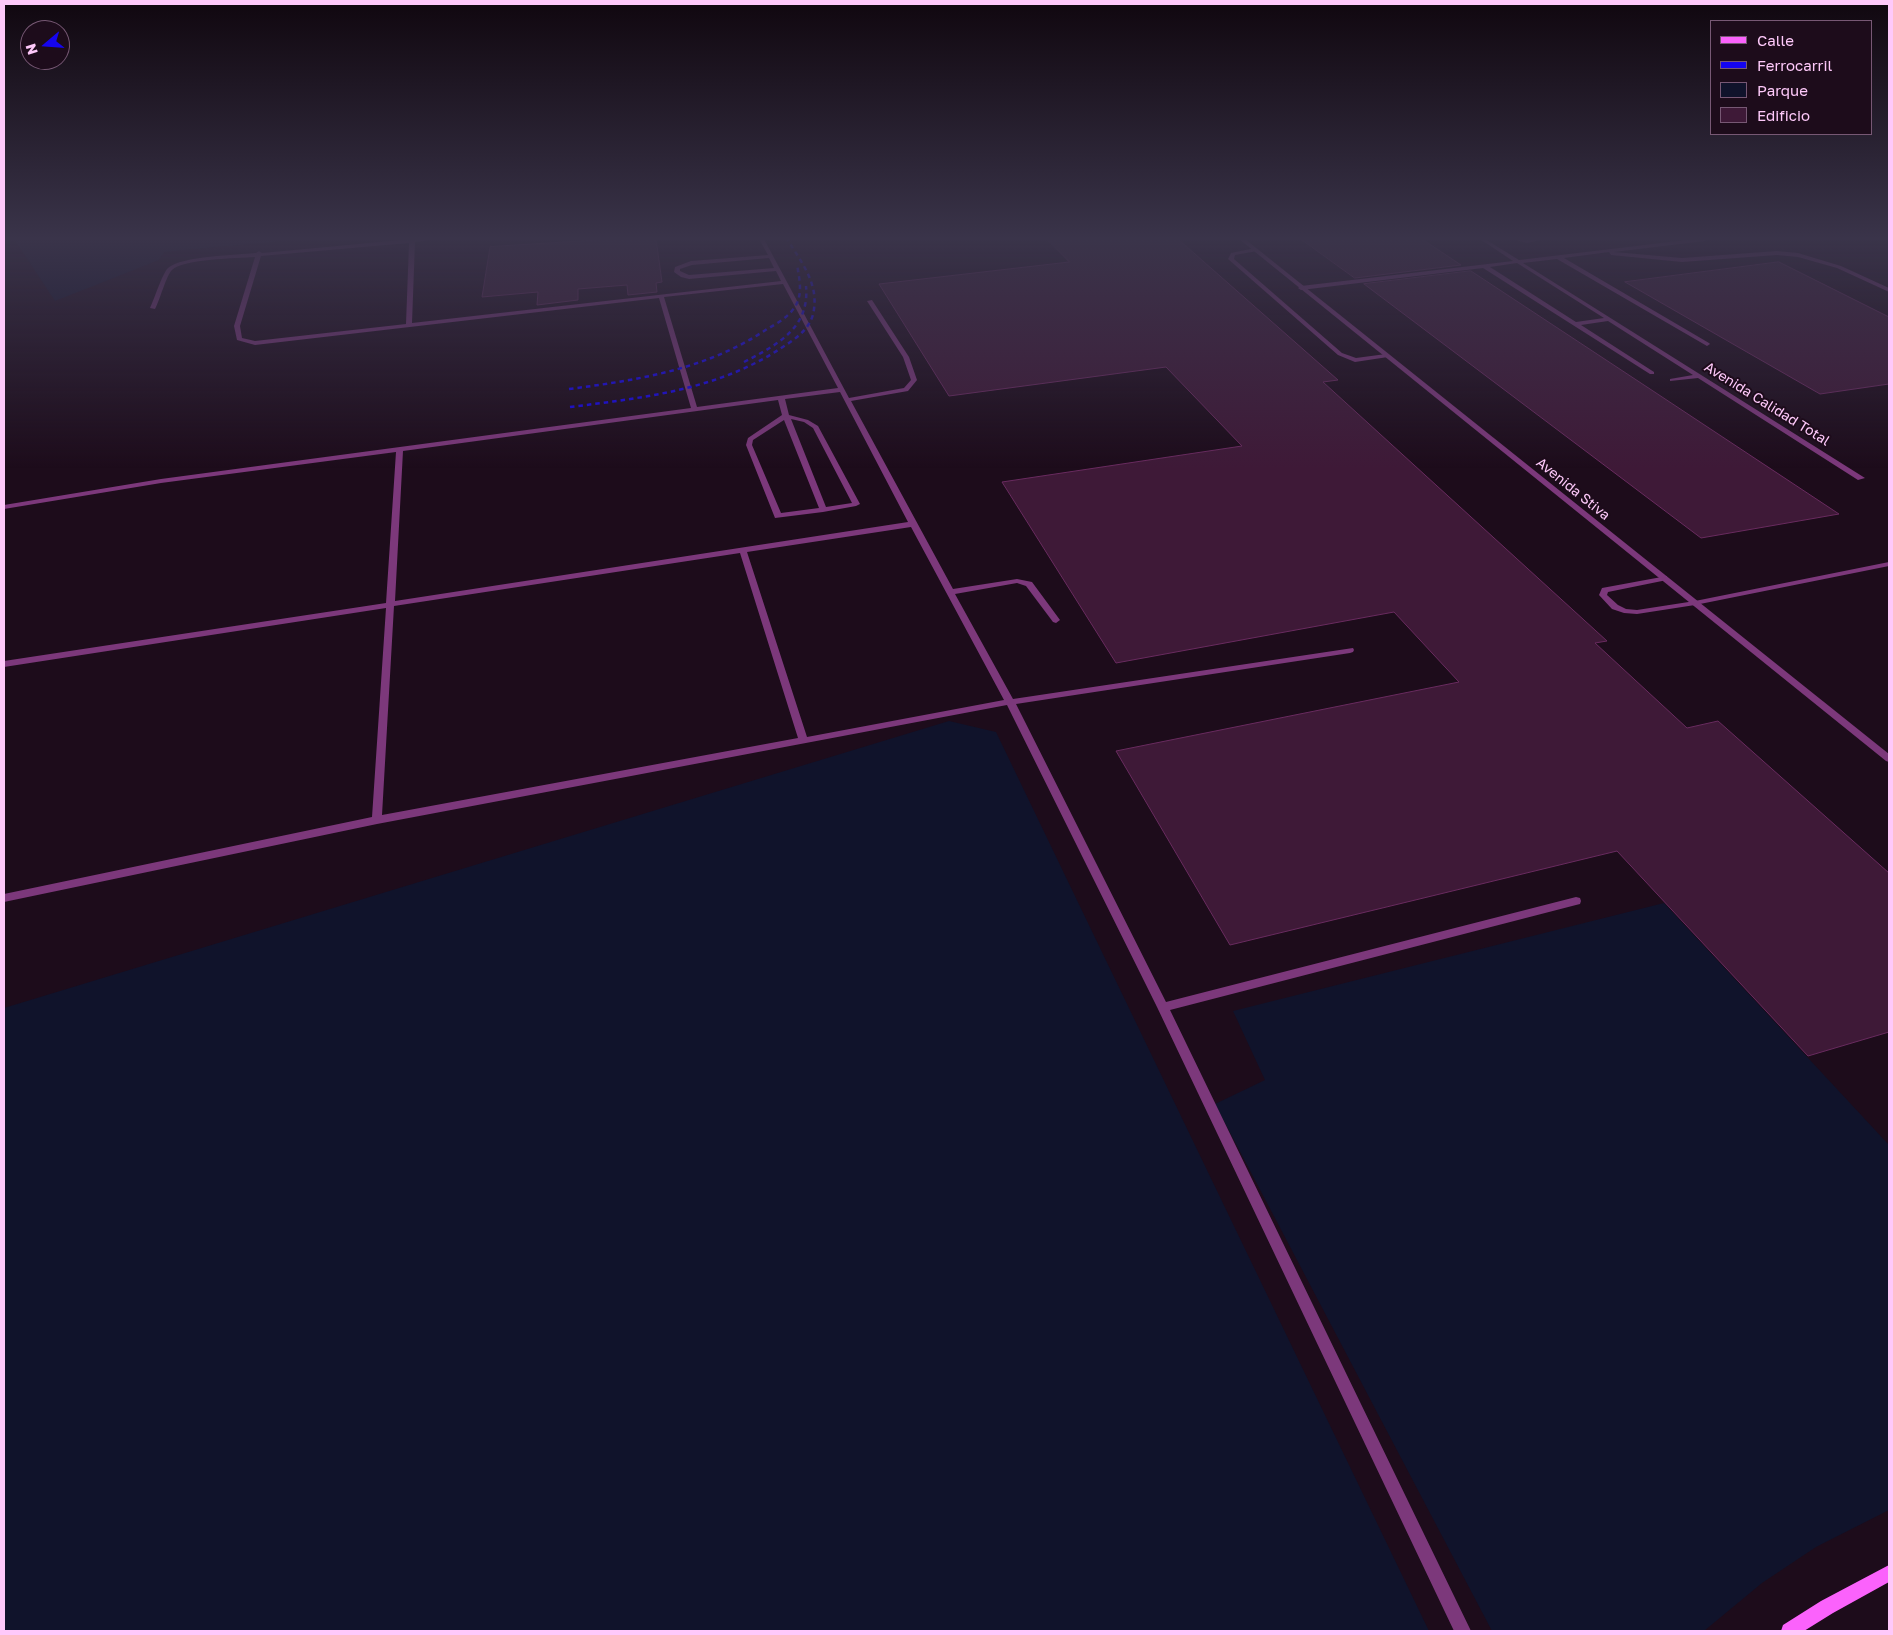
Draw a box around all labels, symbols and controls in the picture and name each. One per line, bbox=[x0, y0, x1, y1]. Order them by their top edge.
north arrow bbox=[20, 20, 70, 70]
legend bbox=[1710, 20, 1873, 135]
text: Calle bbox=[1757, 31, 1794, 49]
text: N bbox=[21, 42, 41, 57]
text: Ferrocarril bbox=[1757, 56, 1832, 74]
text: Parque bbox=[1757, 81, 1808, 99]
text: Edificio bbox=[1757, 106, 1810, 124]
street label: Avenida Calidad Total bbox=[1701, 359, 1833, 449]
street label: Avenida Stiva bbox=[1533, 454, 1613, 524]

